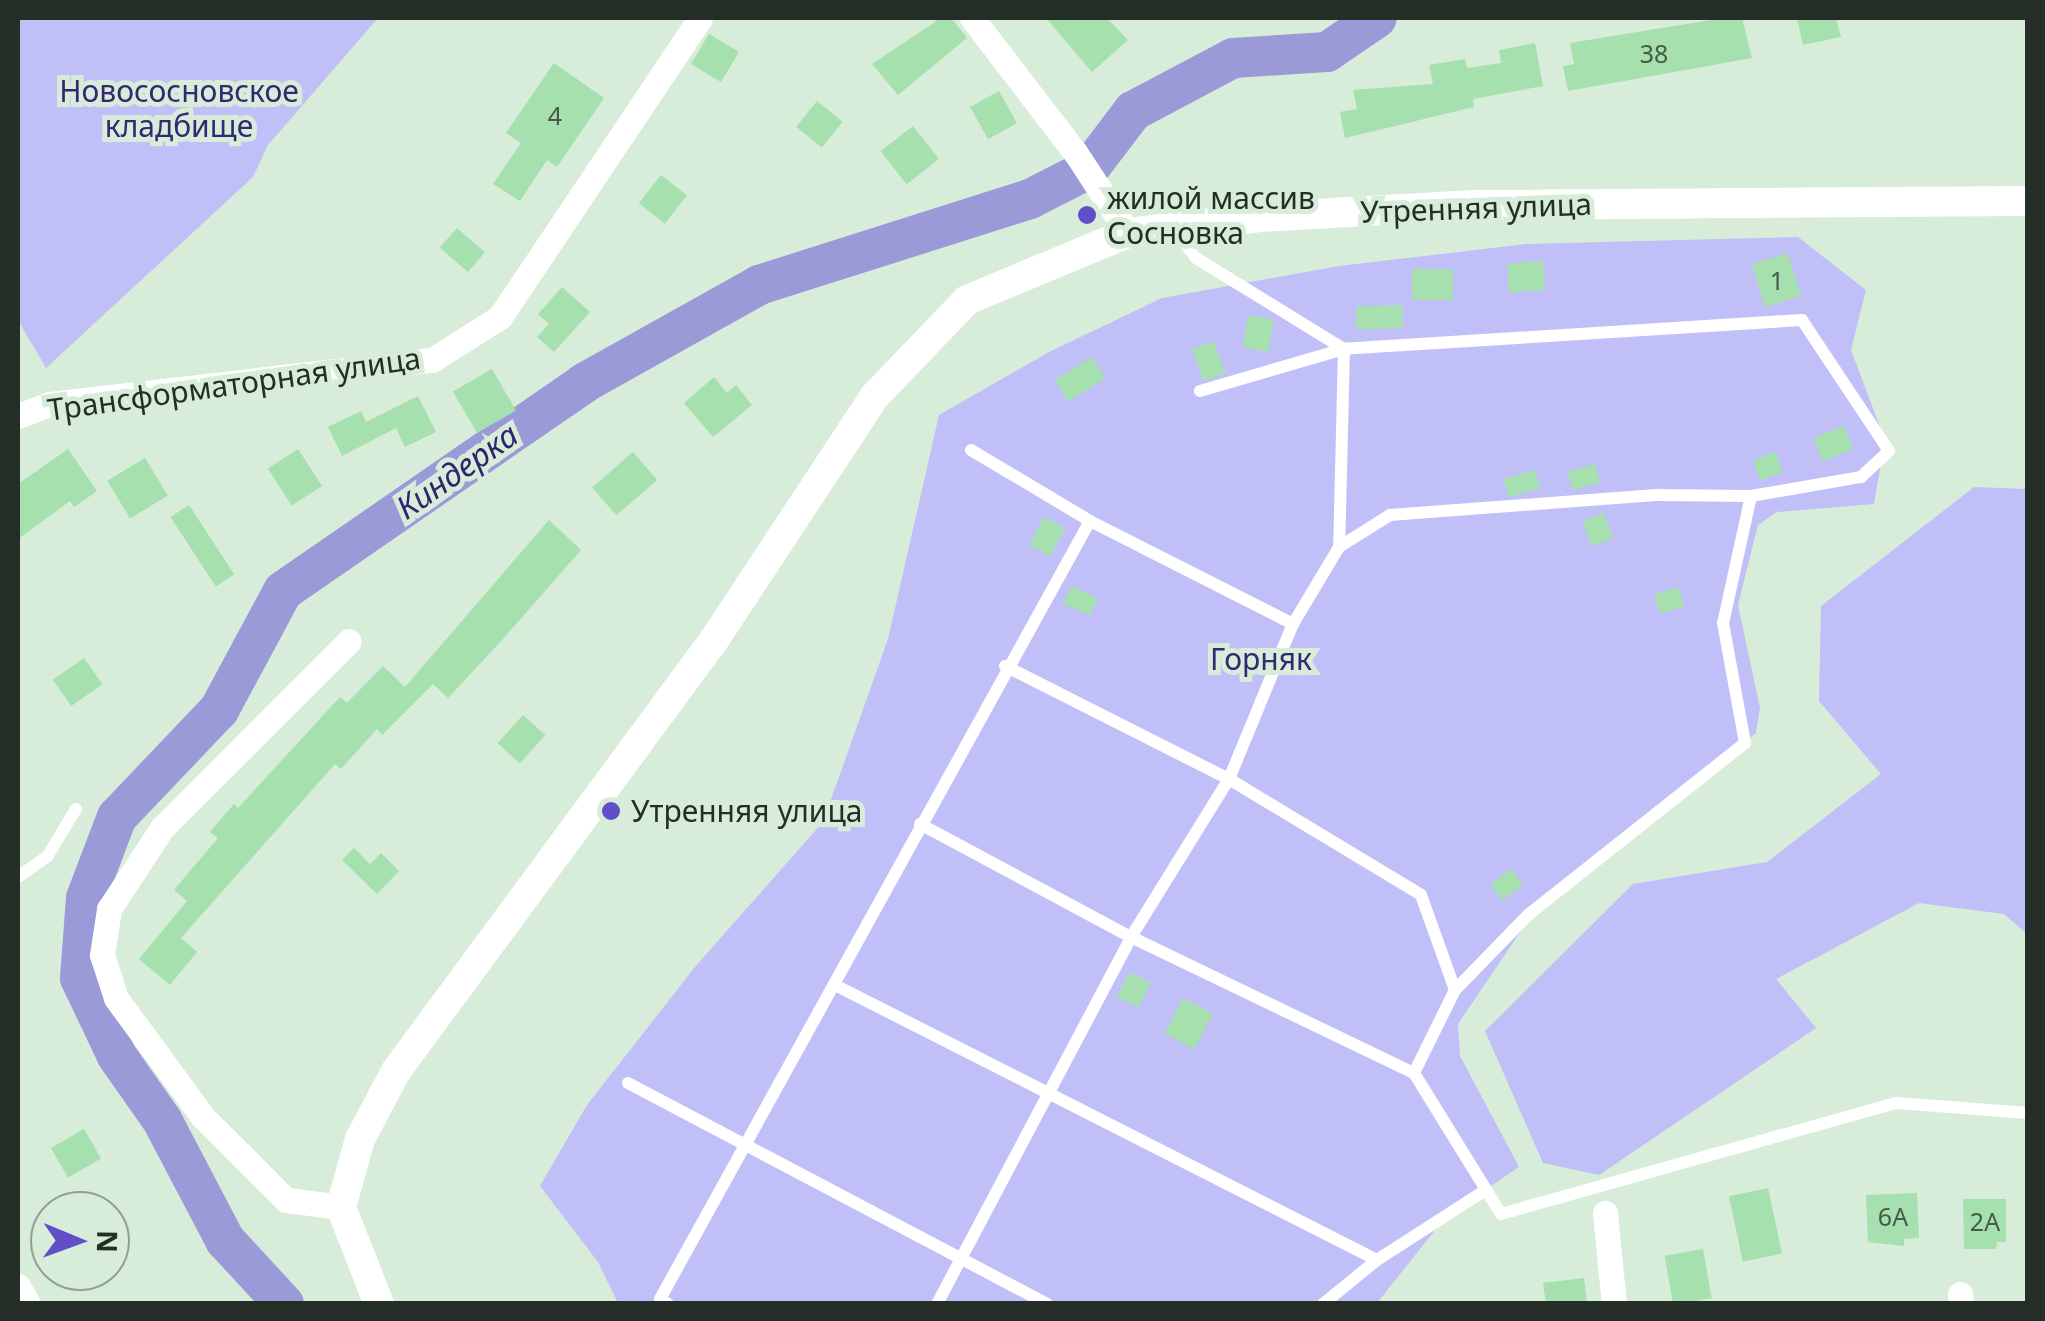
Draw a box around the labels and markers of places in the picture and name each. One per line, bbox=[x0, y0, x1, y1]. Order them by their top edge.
place label: жилой массив Сосновка bbox=[1107, 180, 1315, 250]
marker: жилой массив Сосновка bbox=[1076, 204, 1098, 226]
place label: Утренняя улица bbox=[631, 793, 863, 829]
marker: Утренняя улица bbox=[600, 800, 622, 822]

